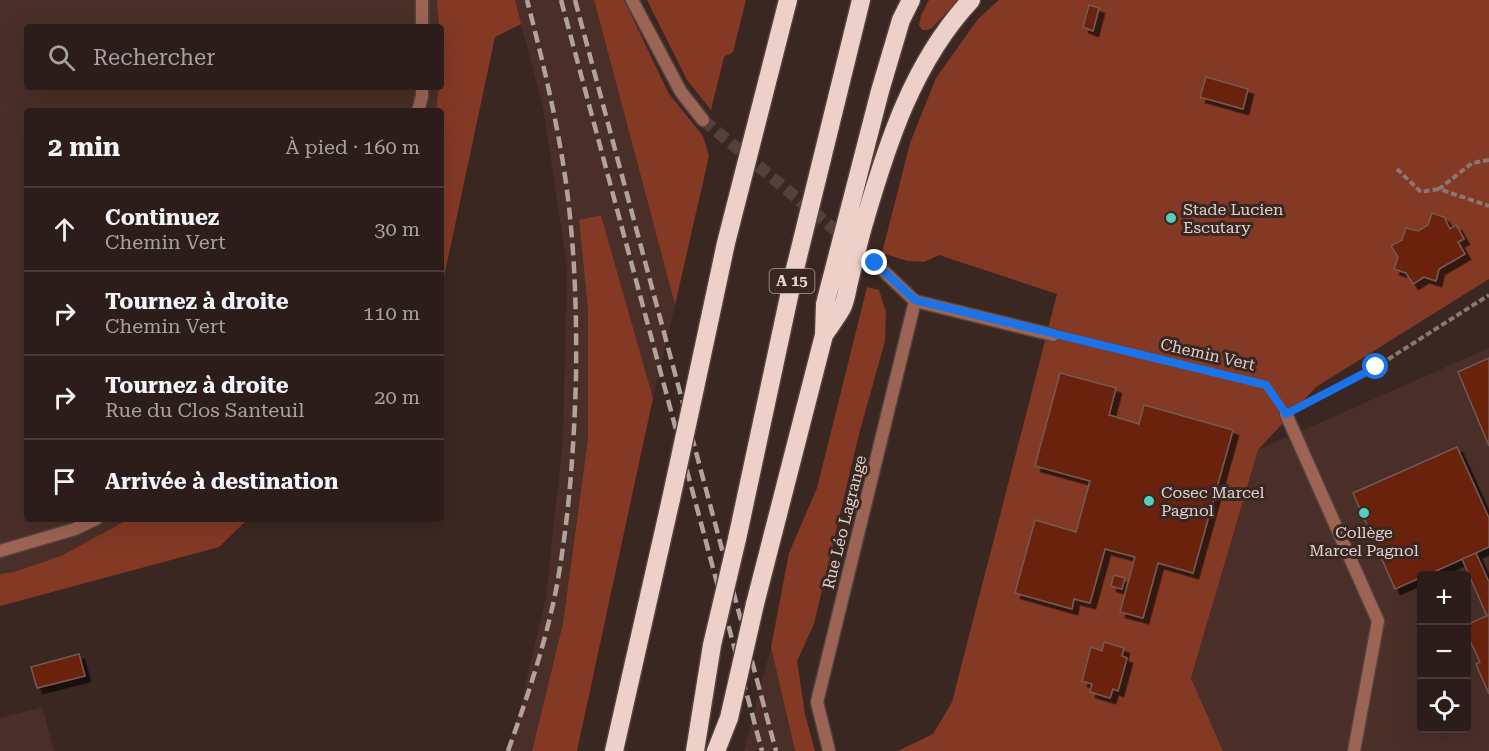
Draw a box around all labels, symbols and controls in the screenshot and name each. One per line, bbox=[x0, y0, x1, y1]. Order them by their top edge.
search box bbox=[24, 24, 444, 90]
icon: search bbox=[45, 41, 78, 74]
text: Rechercher bbox=[93, 45, 215, 70]
text: 2 min bbox=[48, 132, 120, 162]
text: À pied · 160 m bbox=[286, 135, 420, 159]
place label: Stade Lucien Escutary bbox=[1183, 200, 1283, 237]
text: Continuez bbox=[105, 205, 219, 230]
marker: Stade Lucien Escutary bbox=[1164, 211, 1178, 225]
icon: ahead bbox=[48, 213, 81, 246]
text: 30 m bbox=[374, 217, 420, 241]
text: Chemin Vert bbox=[105, 230, 226, 254]
route end bbox=[861, 249, 887, 275]
road number: A 15 bbox=[770, 269, 814, 293]
text: Tournez à droite bbox=[105, 289, 289, 314]
icon: right bbox=[48, 297, 81, 330]
text: 110 m bbox=[363, 301, 420, 325]
text: Chemin Vert bbox=[105, 314, 226, 338]
street label: Chemin Vert bbox=[1159, 334, 1257, 375]
route start bbox=[1362, 353, 1388, 379]
text: Tournez à droite bbox=[105, 373, 289, 398]
icon: right bbox=[48, 381, 81, 414]
text: 20 m bbox=[374, 385, 420, 409]
text: Rue du Clos Santeuil bbox=[105, 398, 304, 422]
street label: Rue Léo Lagrange bbox=[819, 453, 870, 591]
icon: arrive bbox=[48, 465, 81, 498]
text: Arrivée à destination bbox=[105, 469, 339, 494]
place label: Cosec Marcel Pagnol bbox=[1161, 483, 1264, 520]
marker: Cosec Marcel Pagnol bbox=[1142, 494, 1156, 508]
marker: Collège Marcel Pagnol bbox=[1357, 506, 1371, 520]
place label: Collège Marcel Pagnol bbox=[1309, 523, 1419, 560]
map controls bbox=[1417, 571, 1471, 733]
button: + bbox=[1417, 571, 1471, 625]
button: − bbox=[1417, 625, 1471, 679]
button: locate bbox=[1417, 679, 1471, 733]

